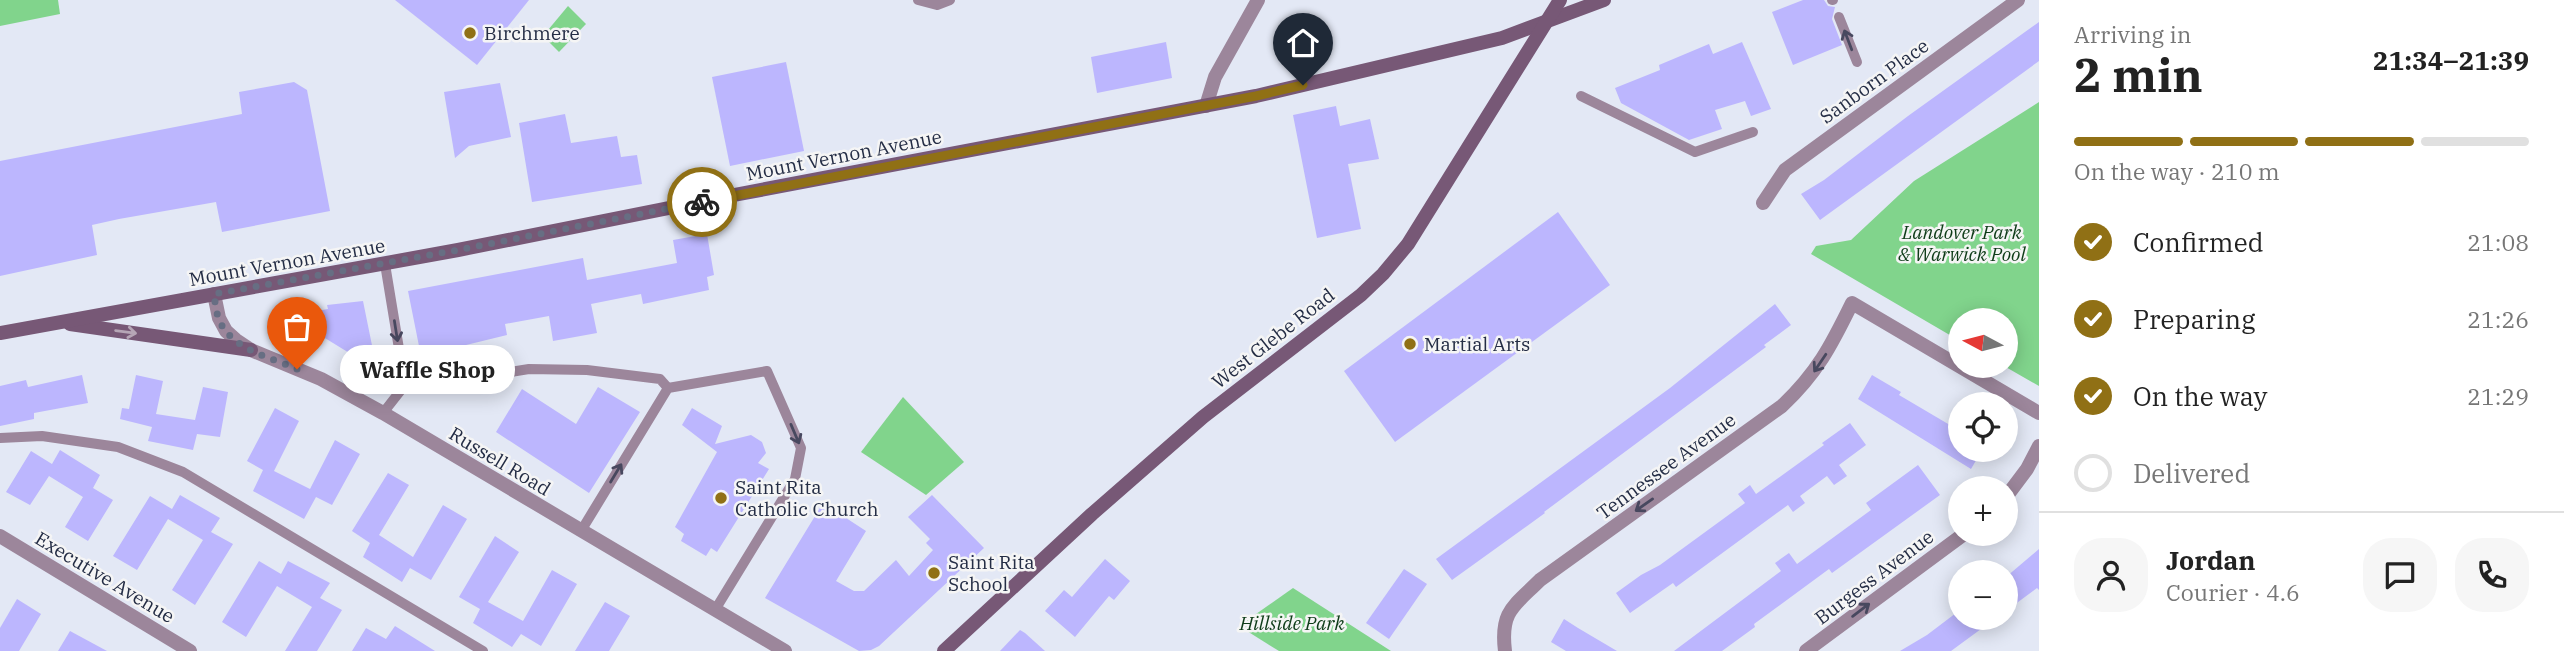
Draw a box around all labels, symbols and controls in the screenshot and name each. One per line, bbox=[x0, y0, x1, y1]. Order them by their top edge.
pin bbox=[1273, 13, 1333, 85]
text: Arriving in bbox=[2074, 19, 2191, 49]
place label: Birchmere bbox=[484, 21, 580, 45]
icon: home bbox=[1284, 24, 1322, 62]
marker: Birchmere bbox=[462, 25, 478, 41]
one-way arrow bbox=[1841, 29, 1854, 51]
street label: Sanborn Place bbox=[1815, 33, 1933, 129]
text: 21:34–21:39 bbox=[2373, 43, 2529, 77]
text: 2 min bbox=[2074, 45, 2203, 105]
street label: Mount Vernon Avenue bbox=[744, 124, 944, 186]
text: On the way · 210 m bbox=[2074, 156, 2280, 186]
courier bbox=[667, 167, 737, 237]
icon: bike bbox=[683, 183, 721, 221]
park label: Landover Park & Warwick Pool bbox=[1898, 220, 2027, 266]
icon: check bbox=[2074, 223, 2112, 261]
text: Confirmed bbox=[2133, 225, 2264, 259]
text: 21:08 bbox=[2467, 227, 2529, 257]
street label: Mount Vernon Avenue bbox=[187, 233, 387, 291]
street label: West Glebe Road bbox=[1207, 283, 1339, 393]
pin bbox=[267, 297, 327, 369]
icon: check bbox=[2074, 300, 2112, 338]
text: Preparing bbox=[2133, 302, 2255, 336]
text: 21:26 bbox=[2467, 304, 2529, 334]
icon: bag bbox=[278, 308, 316, 346]
north arrow bbox=[1948, 308, 2018, 378]
map controls bbox=[1948, 308, 2018, 630]
one-way arrow bbox=[390, 319, 403, 342]
one-way arrow bbox=[114, 326, 137, 339]
place label: Martial Arts bbox=[1424, 332, 1530, 356]
marker: Martial Arts bbox=[1402, 336, 1418, 352]
callout: Waffle Shop bbox=[339, 344, 514, 394]
one-way arrow bbox=[1813, 353, 1827, 372]
text: Waffle Shop bbox=[360, 354, 495, 384]
icon: check bbox=[2074, 377, 2112, 415]
text: On the way bbox=[2133, 379, 2267, 413]
text: 21:29 bbox=[2467, 381, 2529, 411]
button: locate bbox=[1948, 392, 2018, 462]
street label: Tennessee Avenue bbox=[1592, 407, 1740, 525]
street label: Russell Road bbox=[445, 421, 555, 501]
one-way arrow bbox=[789, 423, 802, 444]
text: Delivered bbox=[2133, 456, 2250, 490]
one-way arrow bbox=[610, 463, 624, 483]
place label: Saint Rita Catholic Church bbox=[735, 475, 879, 521]
button: + bbox=[1948, 476, 2018, 546]
marker: Saint Rita Catholic Church bbox=[713, 490, 729, 506]
one-way arrow bbox=[1635, 498, 1654, 513]
street label: Burgess Avenue bbox=[1810, 524, 1938, 630]
street label: Executive Avenue bbox=[31, 526, 179, 628]
button: person bbox=[2074, 538, 2148, 612]
button: chat bbox=[2363, 538, 2437, 612]
button: phone bbox=[2455, 538, 2529, 612]
text: Jordan bbox=[2166, 543, 2256, 577]
place label: Saint Rita School bbox=[948, 550, 1035, 596]
button: − bbox=[1948, 560, 2018, 630]
marker: Saint Rita School bbox=[926, 565, 942, 581]
text: Courier · 4.6 bbox=[2166, 577, 2300, 607]
one-way arrow bbox=[1851, 603, 1870, 618]
park label: Hillside Park bbox=[1238, 611, 1346, 635]

